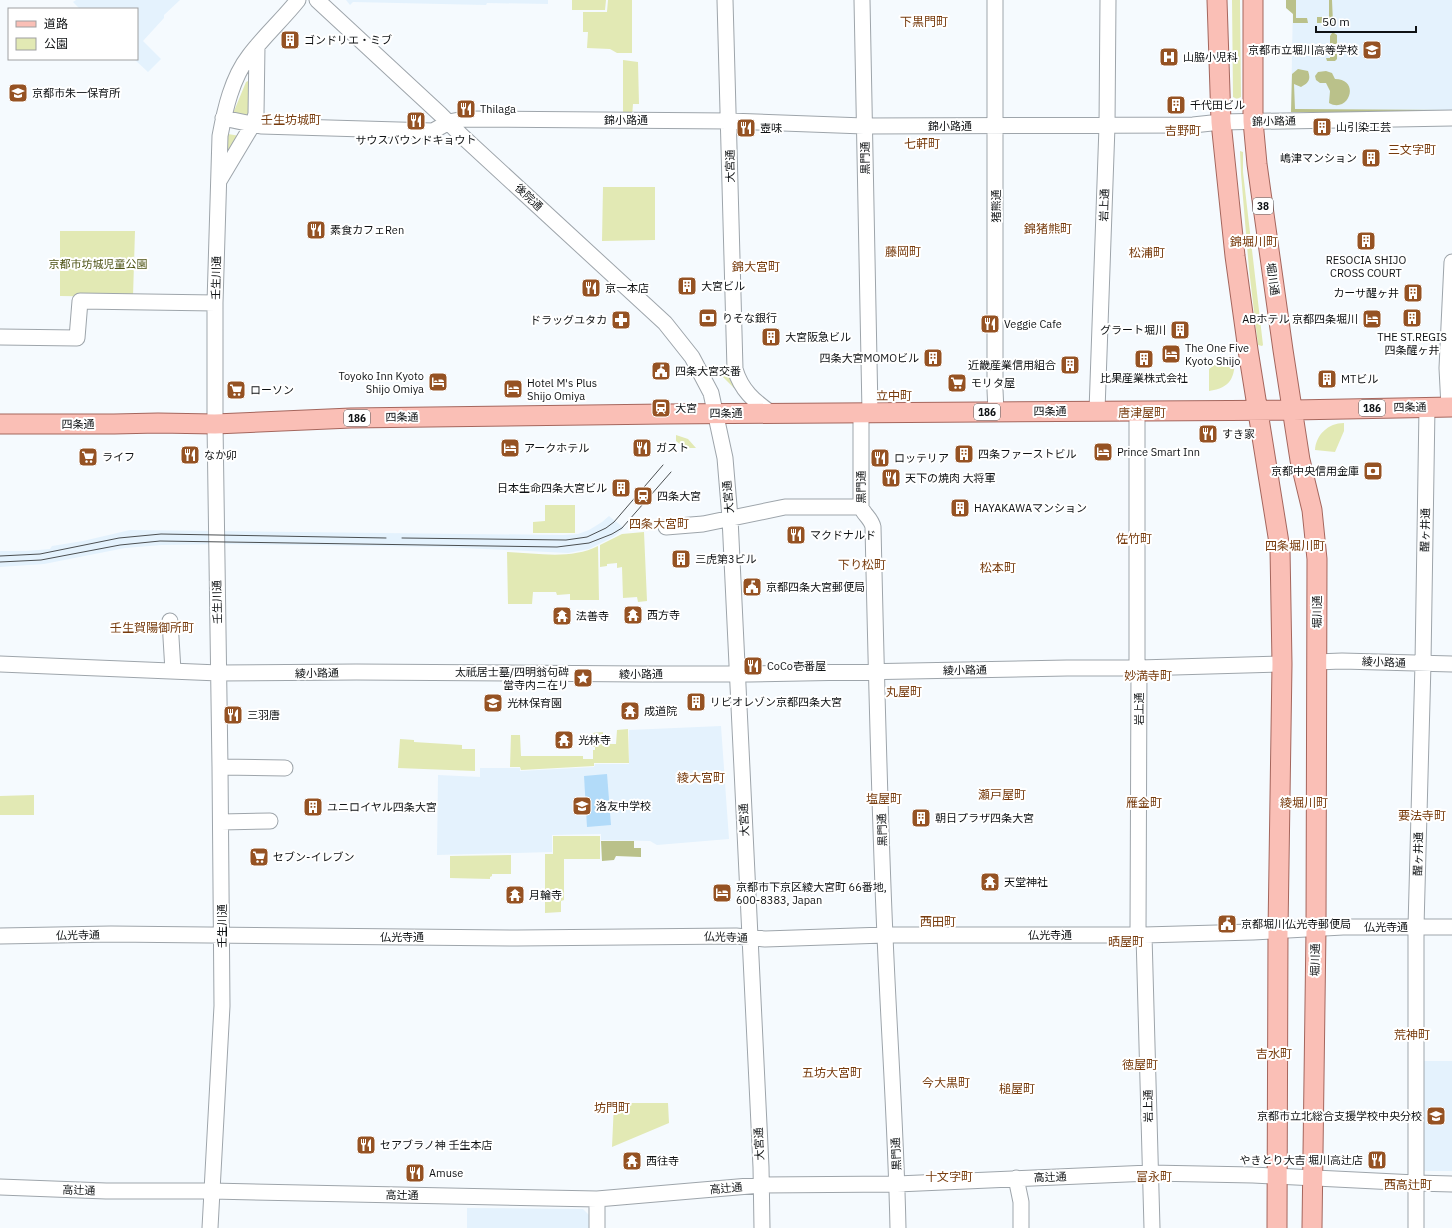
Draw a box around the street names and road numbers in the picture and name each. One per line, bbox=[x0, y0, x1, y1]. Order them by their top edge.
street label: 錦小路通 bbox=[604, 113, 648, 127]
street label: 錦小路通 bbox=[1252, 114, 1296, 128]
street label: 錦小路通 bbox=[928, 119, 972, 133]
street label: 黒門通 bbox=[858, 141, 872, 175]
street label: 大宮通 bbox=[723, 149, 737, 183]
street label: 後院通 bbox=[512, 181, 546, 213]
street label: 岩上通 bbox=[1096, 188, 1112, 222]
street label: 猪熊通 bbox=[989, 190, 1003, 223]
road number: 38 bbox=[1253, 198, 1273, 214]
street label: 壬生川通 bbox=[209, 256, 223, 300]
street label: 堀川通 bbox=[1264, 262, 1282, 296]
road number: 186 bbox=[1359, 400, 1385, 416]
street label: 四条通 bbox=[1393, 400, 1427, 414]
road number: 186 bbox=[974, 404, 1000, 420]
street label: 四条通 bbox=[1034, 404, 1067, 418]
street label: 四条通 bbox=[710, 406, 743, 420]
road number: 186 bbox=[344, 410, 370, 426]
street label: 四条通 bbox=[385, 410, 419, 424]
street label: 四条通 bbox=[62, 417, 95, 431]
street label: 黒門通 bbox=[854, 470, 868, 504]
street label: 大宮通 bbox=[720, 480, 736, 514]
street label: 醒ヶ井通 bbox=[1418, 508, 1432, 552]
street label: 壬生川通 bbox=[210, 580, 224, 624]
street label: 堀川通 bbox=[1310, 596, 1324, 629]
street label: 綾小路通 bbox=[1362, 654, 1406, 670]
street label: 綾小路通 bbox=[943, 663, 987, 677]
street label: 綾小路通 bbox=[295, 666, 339, 680]
street label: 綾小路通 bbox=[619, 667, 663, 681]
street label: 岩上通 bbox=[1132, 693, 1146, 726]
street label: 大宮通 bbox=[736, 803, 752, 837]
street label: 黒門通 bbox=[874, 813, 890, 847]
street label: 醒ヶ井通 bbox=[1411, 832, 1425, 876]
street label: 壬生川通 bbox=[215, 904, 229, 948]
street label: 仏光寺通 bbox=[1364, 920, 1408, 934]
street label: 仏光寺通 bbox=[56, 928, 100, 942]
street label: 仏光寺通 bbox=[1028, 928, 1072, 942]
street label: 仏光寺通 bbox=[704, 929, 748, 945]
street label: 仏光寺通 bbox=[380, 930, 424, 944]
street label: 堀川通 bbox=[1308, 943, 1322, 977]
street label: 岩上通 bbox=[1141, 1089, 1155, 1123]
street label: 大宮通 bbox=[751, 1127, 767, 1161]
street label: 黒門通 bbox=[888, 1137, 904, 1171]
street label: 高辻通 bbox=[1033, 1169, 1067, 1185]
street label: 高辻通 bbox=[709, 1180, 743, 1196]
street label: 高辻通 bbox=[62, 1182, 96, 1198]
street label: 高辻通 bbox=[385, 1188, 419, 1202]

